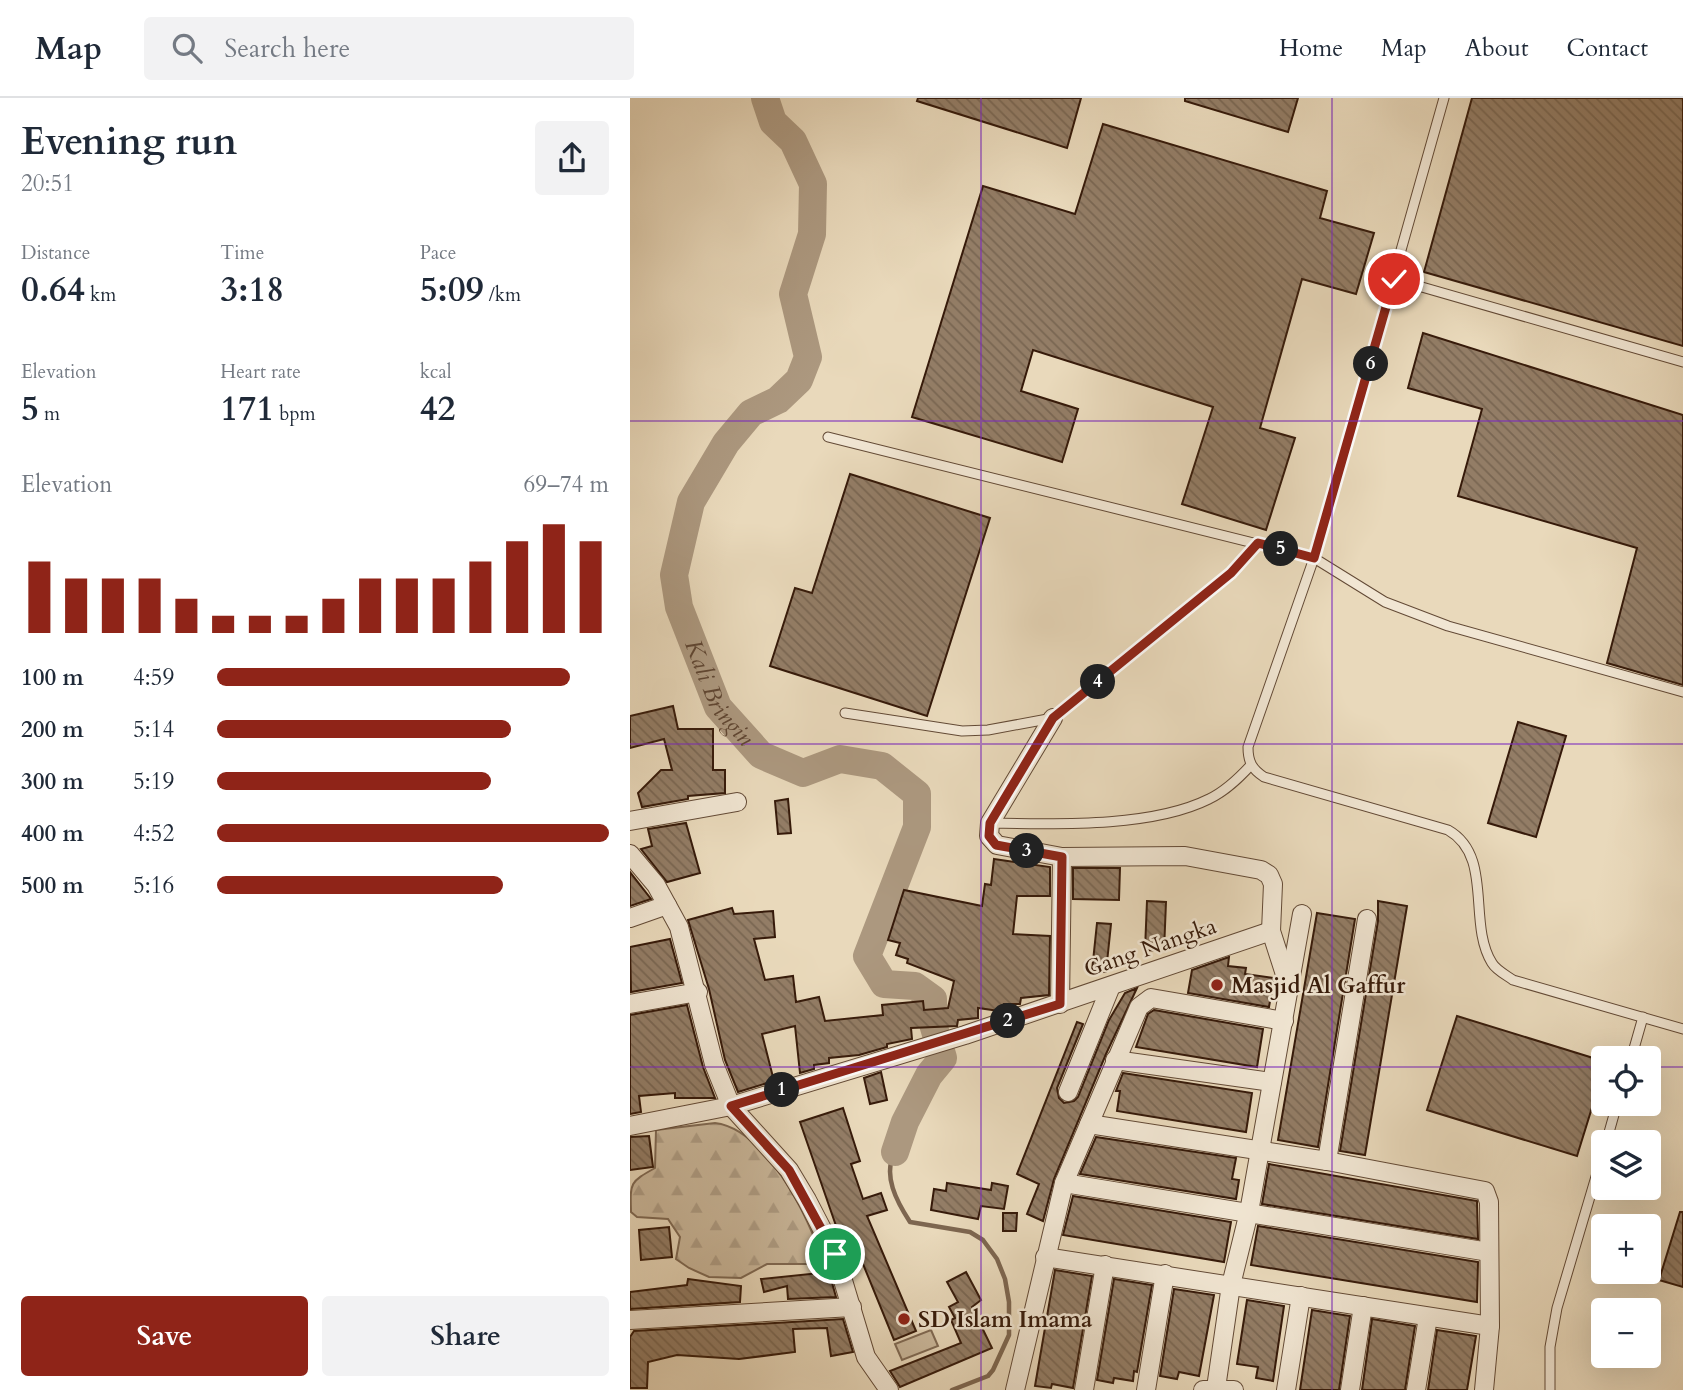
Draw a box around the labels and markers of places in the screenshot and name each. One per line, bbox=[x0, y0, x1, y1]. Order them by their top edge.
pin bbox=[1364, 249, 1424, 309]
pin: 6 bbox=[1354, 346, 1388, 382]
pin: 5 bbox=[1264, 532, 1298, 566]
pin: 4 bbox=[1080, 664, 1116, 700]
pin: 3 bbox=[1010, 834, 1044, 868]
place label: Masjid Al Gaffur bbox=[1231, 970, 1406, 1001]
marker: Masjid Al Gaffur bbox=[1209, 977, 1225, 993]
pin: 2 bbox=[990, 1004, 1026, 1038]
pin: 1 bbox=[764, 1072, 800, 1108]
pin bbox=[805, 1224, 865, 1284]
place label: SD Islam Imama bbox=[918, 1304, 1093, 1335]
marker: SD Islam Imama bbox=[896, 1311, 912, 1327]

